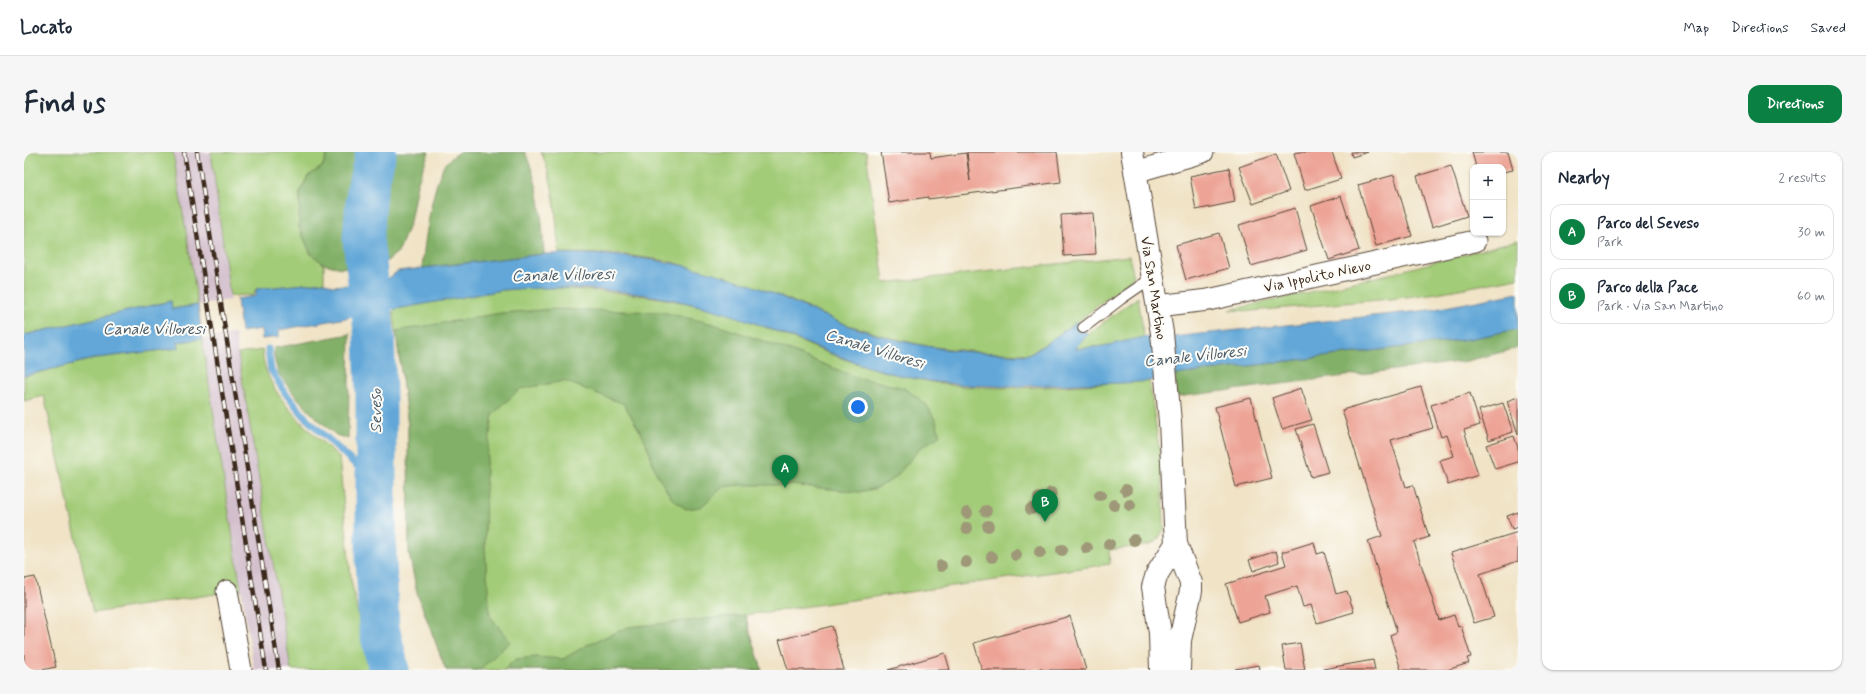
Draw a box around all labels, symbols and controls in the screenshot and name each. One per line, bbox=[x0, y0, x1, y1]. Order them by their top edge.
text: Locato bbox=[20, 15, 72, 40]
text: Map bbox=[1683, 19, 1709, 37]
text: Directions bbox=[1731, 19, 1789, 37]
text: Saved bbox=[1811, 19, 1846, 37]
button: Directions bbox=[1748, 85, 1842, 123]
text: Find us bbox=[24, 86, 105, 123]
map controls bbox=[1470, 164, 1506, 236]
button: + bbox=[1470, 164, 1506, 200]
text: Nearby bbox=[1558, 167, 1610, 189]
text: 2 results bbox=[1779, 170, 1826, 187]
button: − bbox=[1470, 200, 1506, 236]
text: Parco del Seveso bbox=[1597, 214, 1699, 234]
text: A bbox=[1568, 224, 1576, 241]
text: 30 m bbox=[1798, 224, 1825, 241]
text: Park bbox=[1597, 234, 1623, 251]
street label: Via San Martino bbox=[1135, 235, 1171, 341]
street label: Via Ippolito Nievo bbox=[1262, 256, 1373, 298]
water label: Canale Villoresi bbox=[512, 264, 616, 287]
text: Parco della Pace bbox=[1597, 278, 1698, 298]
text: B bbox=[1568, 288, 1576, 305]
text: 60 m bbox=[1797, 288, 1825, 305]
text: Park · Via San Martino bbox=[1597, 298, 1723, 315]
water label: Canale Villoresi bbox=[103, 319, 207, 340]
water label: Canale Villoresi bbox=[822, 324, 928, 375]
water label: Canale Villoresi bbox=[1143, 341, 1249, 372]
water label: Seveso bbox=[366, 388, 387, 433]
your location bbox=[848, 397, 868, 417]
pin: A bbox=[772, 455, 798, 488]
pin: B bbox=[1032, 489, 1058, 522]

